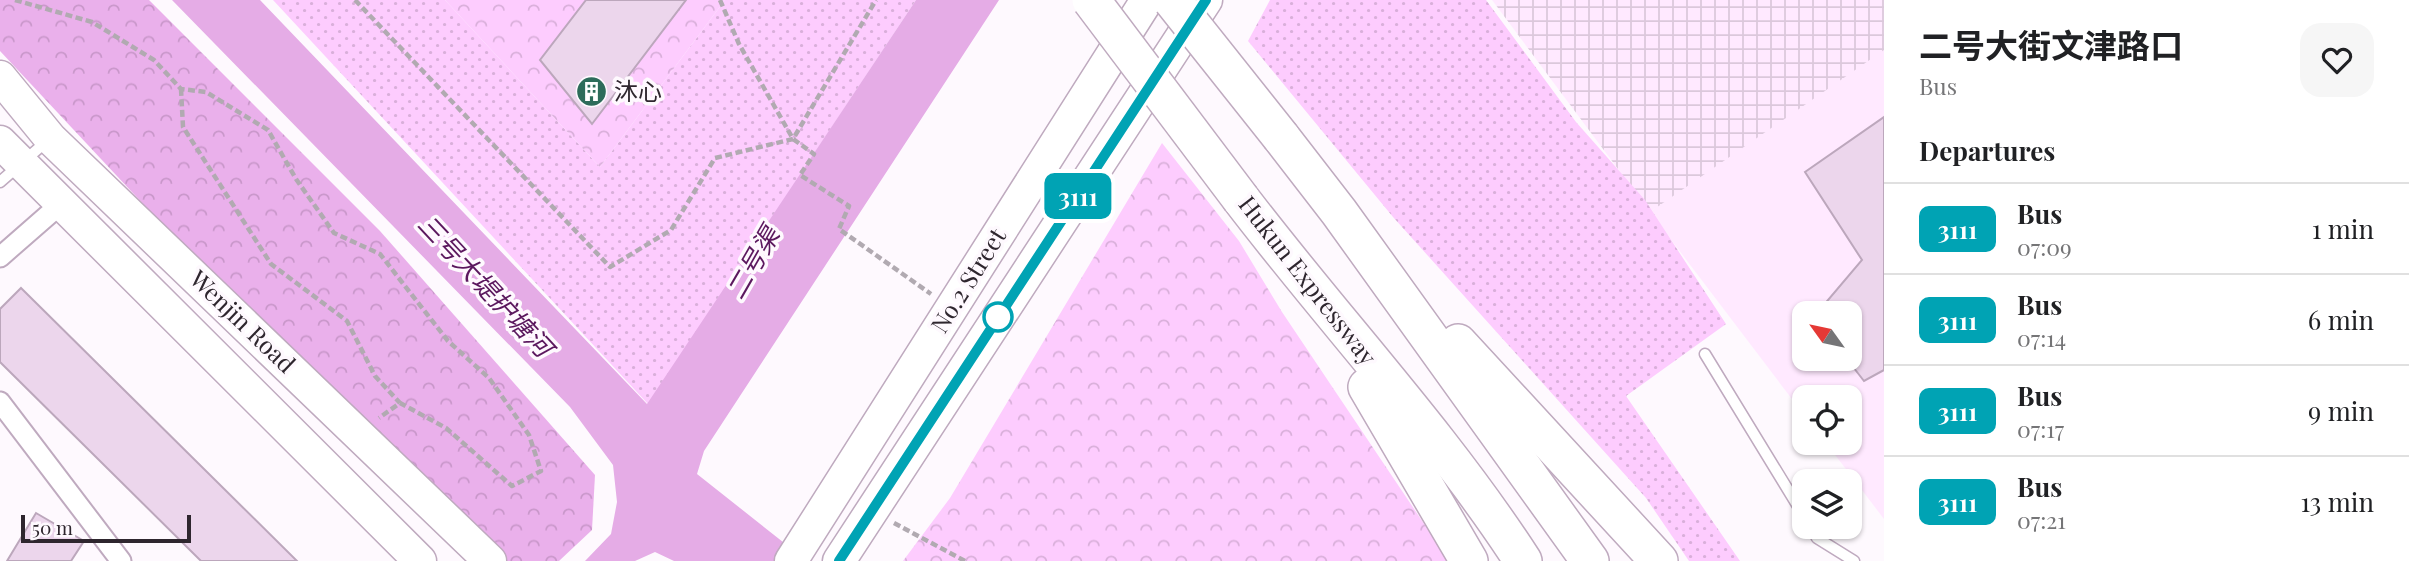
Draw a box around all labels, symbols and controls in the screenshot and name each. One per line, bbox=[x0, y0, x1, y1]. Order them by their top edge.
text: 二号大街文津路口 bbox=[1919, 22, 2183, 66]
button: heart bbox=[2300, 23, 2374, 97]
text: Bus bbox=[1919, 70, 1957, 101]
place label: 沐心 bbox=[614, 74, 662, 106]
building icon: 沐心 bbox=[574, 75, 608, 109]
text: Departures bbox=[1919, 133, 2055, 168]
line badge: 3111 bbox=[1029, 173, 1127, 219]
text: 3111 bbox=[1058, 180, 1098, 212]
street label: Hukun Expressway bbox=[1232, 189, 1385, 371]
text: Bus bbox=[2017, 196, 2062, 231]
water label: 三号大堤护塘河 bbox=[411, 206, 564, 367]
text: 1 min bbox=[2312, 211, 2374, 246]
text: 3111 bbox=[1938, 213, 1977, 245]
water label: 二号渠 bbox=[717, 216, 788, 305]
street label: No.2 Street bbox=[923, 221, 1012, 338]
text: 07:09 bbox=[2017, 231, 2072, 262]
street label: Wenjin Road bbox=[183, 262, 303, 379]
text: Bus bbox=[2017, 287, 2062, 322]
north arrow bbox=[1792, 301, 1862, 371]
map controls bbox=[1792, 301, 1862, 539]
unlabelled marker bbox=[983, 302, 1013, 332]
text: 6 min bbox=[2308, 302, 2374, 337]
text: 3111 bbox=[1938, 304, 1977, 336]
text: 07:14 bbox=[2017, 322, 2066, 353]
text: Bus bbox=[2017, 378, 2062, 413]
button: locate bbox=[1792, 385, 1862, 455]
text: 9 min bbox=[2308, 393, 2374, 428]
text: 3111 bbox=[1938, 395, 1977, 427]
text: 07:17 bbox=[2017, 413, 2064, 444]
button: layers bbox=[1792, 469, 1862, 539]
text: Bus bbox=[2017, 469, 2062, 504]
text: 13 min bbox=[2300, 484, 2374, 519]
text: 3111 bbox=[1938, 486, 1977, 518]
text: 07:21 bbox=[2017, 504, 2066, 535]
scale bar bbox=[21, 512, 191, 544]
text: 50 m bbox=[32, 514, 73, 540]

